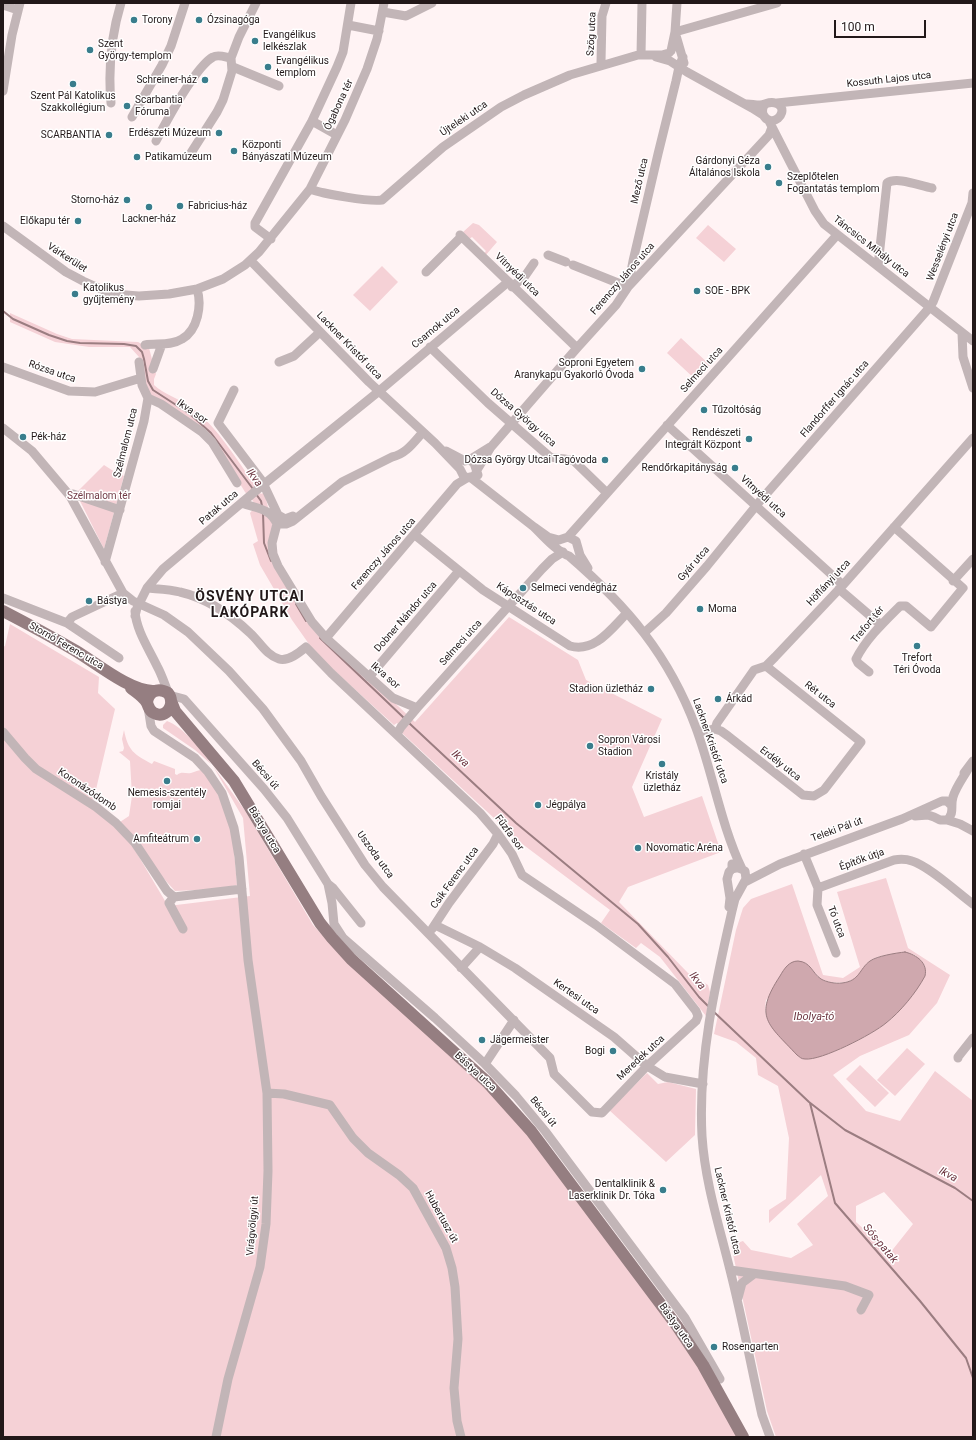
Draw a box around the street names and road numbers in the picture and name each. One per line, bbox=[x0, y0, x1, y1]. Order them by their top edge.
street label: Szög utca bbox=[585, 12, 599, 56]
street label: Kossuth Lajos utca bbox=[846, 70, 932, 90]
street label: Ógabona tér bbox=[322, 78, 356, 132]
street label: Újteleki utca bbox=[438, 99, 490, 139]
street label: Mező utca bbox=[629, 157, 651, 205]
street label: Wesselényi utca bbox=[924, 211, 962, 283]
street label: Táncsics Mihály utca bbox=[831, 214, 911, 280]
street label: Várkerület bbox=[45, 241, 89, 275]
street label: Ferenczy János utca bbox=[588, 241, 658, 317]
street label: Vitnyédi utca bbox=[492, 251, 542, 299]
street label: Csarnok utca bbox=[410, 305, 462, 351]
street label: Lackner Kristóf utca bbox=[314, 310, 384, 382]
street label: Selmeci utca bbox=[678, 345, 726, 395]
street label: Rózsa utca bbox=[27, 358, 77, 386]
street label: Flandorffer Ignác utca bbox=[798, 358, 872, 440]
street label: Dózsa György utca bbox=[488, 386, 558, 450]
street label: Ikva sor bbox=[174, 397, 210, 427]
street label: Szélmalom utca bbox=[112, 407, 140, 479]
street label: Vitnyédi utca bbox=[738, 473, 788, 521]
street label: Patak utca bbox=[197, 488, 241, 528]
street label: Ferenczy János utca bbox=[349, 516, 419, 592]
street label: Gyár utca bbox=[676, 544, 712, 584]
street label: Höflányi utca bbox=[805, 557, 853, 609]
street label: Dobner Nándor utca bbox=[372, 579, 440, 655]
street label: Káposztás utca bbox=[494, 580, 558, 628]
street label: Trefort tér bbox=[849, 604, 887, 646]
street label: Selmeci utca bbox=[437, 618, 485, 668]
street label: Stornó Ferenc utca bbox=[27, 620, 105, 672]
street label: Ikva sor bbox=[368, 660, 402, 692]
street label: Rét utca bbox=[802, 679, 838, 711]
street label: Lackner Kristóf utca bbox=[690, 697, 730, 785]
street label: Erdély utca bbox=[757, 744, 803, 784]
street label: Bécsi út bbox=[249, 758, 281, 792]
street label: Koronázódomb bbox=[55, 766, 119, 814]
street label: Bástya utca bbox=[245, 805, 283, 855]
street label: Fűzfa sor bbox=[492, 813, 526, 853]
street label: Teleki Pál út bbox=[810, 815, 864, 845]
street label: Uszoda utca bbox=[354, 829, 396, 881]
street label: Csík Ferenc utca bbox=[428, 845, 482, 911]
street label: Építők útja bbox=[838, 846, 886, 874]
street label: Tó utca bbox=[824, 904, 848, 940]
street label: Kertesi utca bbox=[551, 977, 601, 1017]
street label: Meredek utca bbox=[615, 1033, 667, 1083]
street label: Bástya utca bbox=[452, 1050, 498, 1094]
street label: Bécsi út bbox=[527, 1094, 559, 1130]
street label: Lackner Kristóf utca bbox=[711, 1166, 743, 1256]
street label: Hubertusz út bbox=[422, 1189, 460, 1245]
street label: Virágvölgyi út bbox=[244, 1196, 262, 1256]
street label: Bástya utca bbox=[656, 1301, 696, 1351]

